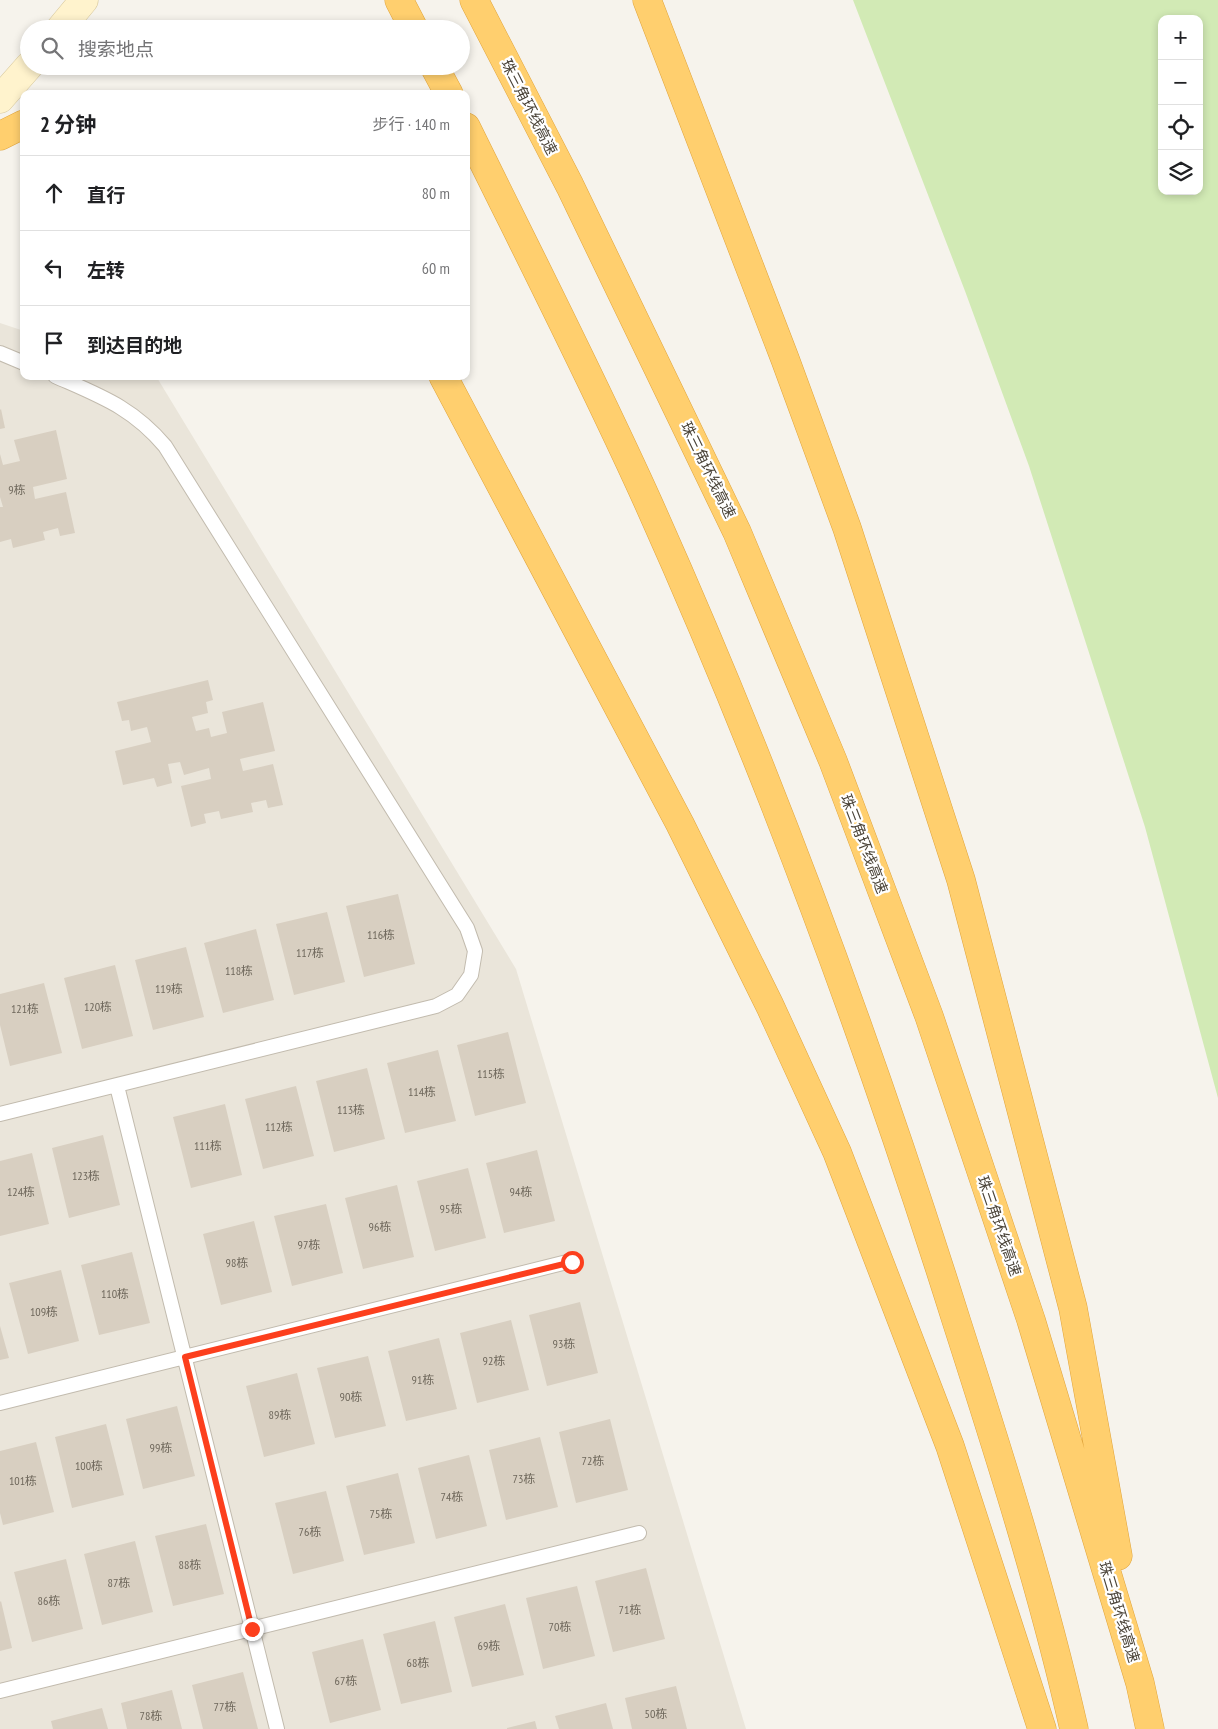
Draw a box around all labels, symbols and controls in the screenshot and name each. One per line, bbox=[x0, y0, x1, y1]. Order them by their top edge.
map controls bbox=[1158, 15, 1203, 195]
button: + bbox=[1158, 15, 1203, 60]
search box bbox=[20, 20, 470, 75]
icon: search bbox=[38, 34, 66, 62]
text: 搜索地点 bbox=[78, 37, 154, 61]
street label: 珠三角环线高速 bbox=[497, 56, 562, 158]
button: − bbox=[1158, 60, 1203, 105]
button: locate bbox=[1158, 105, 1203, 150]
text: 2 分钟 bbox=[40, 111, 96, 138]
text: 步行 · 140 m bbox=[372, 114, 450, 134]
button: layers bbox=[1158, 150, 1203, 195]
icon: ahead bbox=[40, 179, 68, 207]
text: 直行 bbox=[87, 183, 125, 207]
text: 80 m bbox=[422, 183, 450, 203]
icon: left bbox=[40, 254, 68, 282]
text: 左转 bbox=[87, 258, 125, 282]
text: 60 m bbox=[422, 258, 450, 278]
icon: arrive bbox=[40, 329, 68, 357]
text: 到达目的地 bbox=[87, 333, 182, 357]
street label: 珠三角环线高速 bbox=[677, 418, 740, 521]
house number: 9栋 bbox=[8, 482, 26, 497]
street label: 珠三角环线高速 bbox=[837, 791, 892, 896]
house number: 116栋 bbox=[367, 927, 395, 942]
house number: 117栋 bbox=[296, 945, 324, 960]
house number: 118栋 bbox=[225, 963, 253, 978]
house number: 119栋 bbox=[155, 981, 183, 996]
house number: 120栋 bbox=[84, 999, 112, 1014]
house number: 121栋 bbox=[11, 1001, 39, 1016]
house number: 115栋 bbox=[477, 1066, 505, 1081]
house number: 114栋 bbox=[408, 1084, 436, 1099]
house number: 113栋 bbox=[337, 1102, 365, 1117]
house number: 112栋 bbox=[265, 1119, 293, 1134]
house number: 111栋 bbox=[194, 1138, 222, 1153]
house number: 123栋 bbox=[72, 1168, 100, 1183]
street label: 珠三角环线高速 bbox=[973, 1173, 1026, 1279]
house number: 124栋 bbox=[7, 1184, 35, 1199]
house number: 94栋 bbox=[510, 1184, 532, 1199]
house number: 95栋 bbox=[440, 1201, 462, 1216]
house number: 96栋 bbox=[369, 1219, 391, 1234]
house number: 97栋 bbox=[298, 1237, 320, 1252]
route start bbox=[561, 1251, 584, 1274]
house number: 98栋 bbox=[226, 1255, 248, 1270]
house number: 110栋 bbox=[101, 1286, 129, 1301]
house number: 109栋 bbox=[30, 1304, 58, 1319]
house number: 93栋 bbox=[553, 1336, 575, 1351]
house number: 92栋 bbox=[483, 1353, 505, 1368]
house number: 91栋 bbox=[412, 1372, 434, 1387]
house number: 90栋 bbox=[340, 1389, 362, 1404]
house number: 89栋 bbox=[269, 1407, 291, 1422]
house number: 99栋 bbox=[150, 1440, 172, 1455]
house number: 72栋 bbox=[582, 1453, 604, 1468]
house number: 100栋 bbox=[75, 1458, 103, 1473]
house number: 73栋 bbox=[513, 1471, 535, 1486]
house number: 101栋 bbox=[9, 1473, 37, 1488]
house number: 74栋 bbox=[441, 1489, 463, 1504]
house number: 75栋 bbox=[370, 1506, 392, 1521]
house number: 76栋 bbox=[299, 1524, 321, 1539]
house number: 88栋 bbox=[179, 1557, 201, 1572]
street label: 珠三角环线高速 bbox=[1095, 1559, 1144, 1665]
house number: 87栋 bbox=[108, 1575, 130, 1590]
house number: 86栋 bbox=[38, 1593, 60, 1608]
house number: 71栋 bbox=[619, 1602, 641, 1617]
route end bbox=[241, 1618, 264, 1641]
house number: 70栋 bbox=[549, 1619, 571, 1634]
house number: 69栋 bbox=[478, 1638, 500, 1653]
house number: 68栋 bbox=[407, 1655, 429, 1670]
house number: 67栋 bbox=[335, 1673, 357, 1688]
house number: 77栋 bbox=[214, 1699, 236, 1714]
house number: 50栋 bbox=[645, 1706, 667, 1721]
house number: 78栋 bbox=[140, 1708, 162, 1723]

